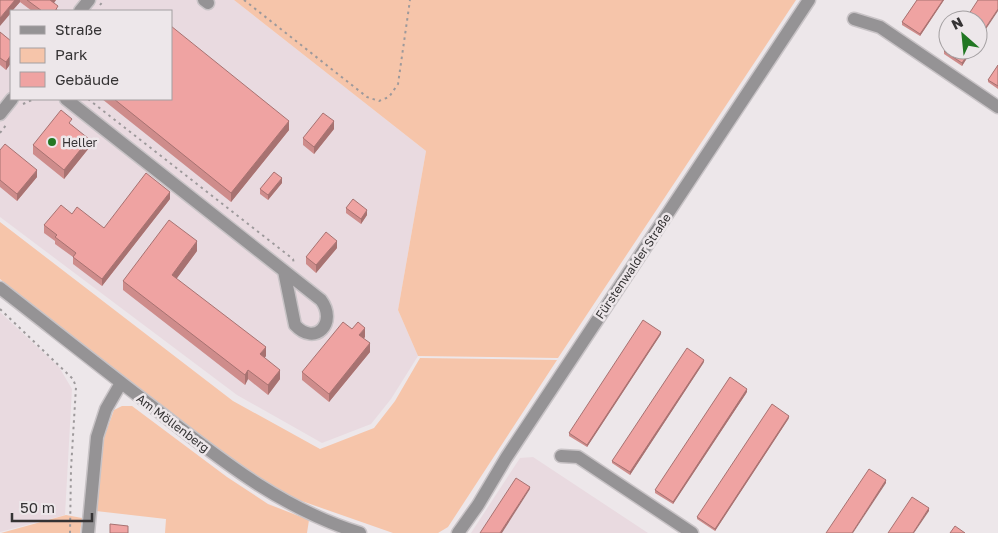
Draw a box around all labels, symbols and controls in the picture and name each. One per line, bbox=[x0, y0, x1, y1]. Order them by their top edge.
legend bbox=[10, 10, 172, 100]
north arrow bbox=[938, 10, 988, 60]
text: N bbox=[948, 13, 965, 33]
text: Straße bbox=[55, 20, 102, 38]
text: Park bbox=[55, 45, 88, 63]
text: Gebäude bbox=[55, 70, 119, 88]
place label: Heller bbox=[62, 135, 98, 150]
marker: Heller bbox=[46, 136, 58, 148]
street label: Fürstenwalder Straße bbox=[592, 210, 674, 322]
street label: Am Möllenberg bbox=[134, 391, 212, 455]
scale bar bbox=[12, 490, 92, 522]
text: 50 m bbox=[20, 498, 55, 516]

